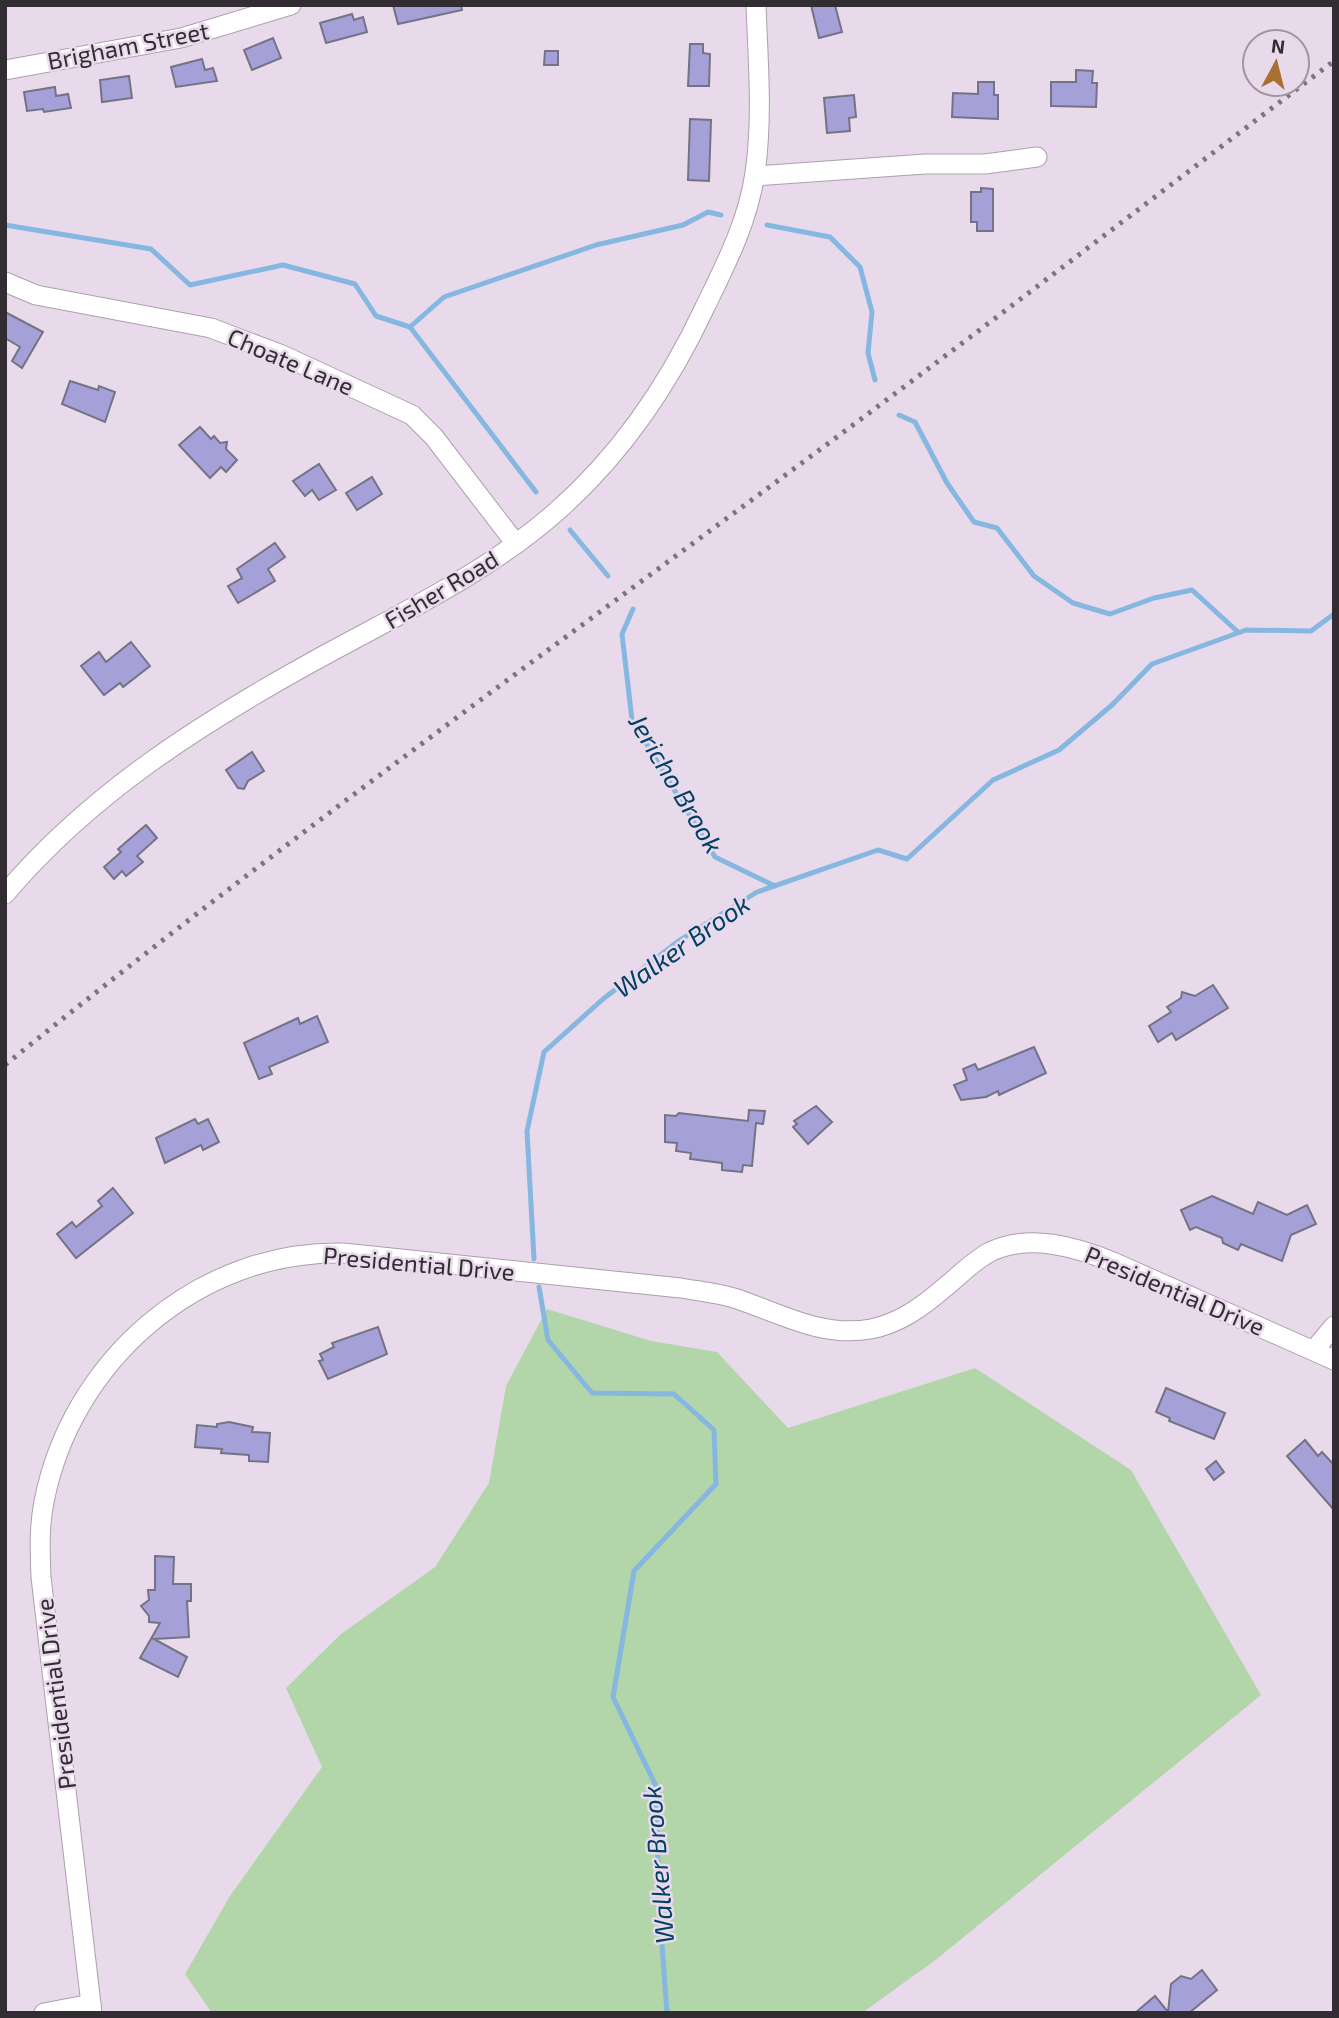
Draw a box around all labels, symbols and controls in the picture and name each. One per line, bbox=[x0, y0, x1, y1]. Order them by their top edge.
street label: Brigham Street bbox=[45, 15, 211, 75]
north arrow bbox=[1241, 28, 1311, 98]
text: N bbox=[1270, 33, 1286, 58]
street label: Choate Lane bbox=[224, 321, 358, 401]
street label: Fisher Road bbox=[379, 544, 503, 634]
water label: Jericho Brook bbox=[623, 707, 731, 858]
water label: Walker Brook bbox=[607, 887, 755, 1003]
street label: Presidential Drive bbox=[1081, 1239, 1269, 1341]
street label: Presidential Drive bbox=[322, 1240, 516, 1286]
street label: Presidential Drive bbox=[29, 1597, 81, 1791]
water label: Walker Brook bbox=[635, 1785, 679, 1945]

